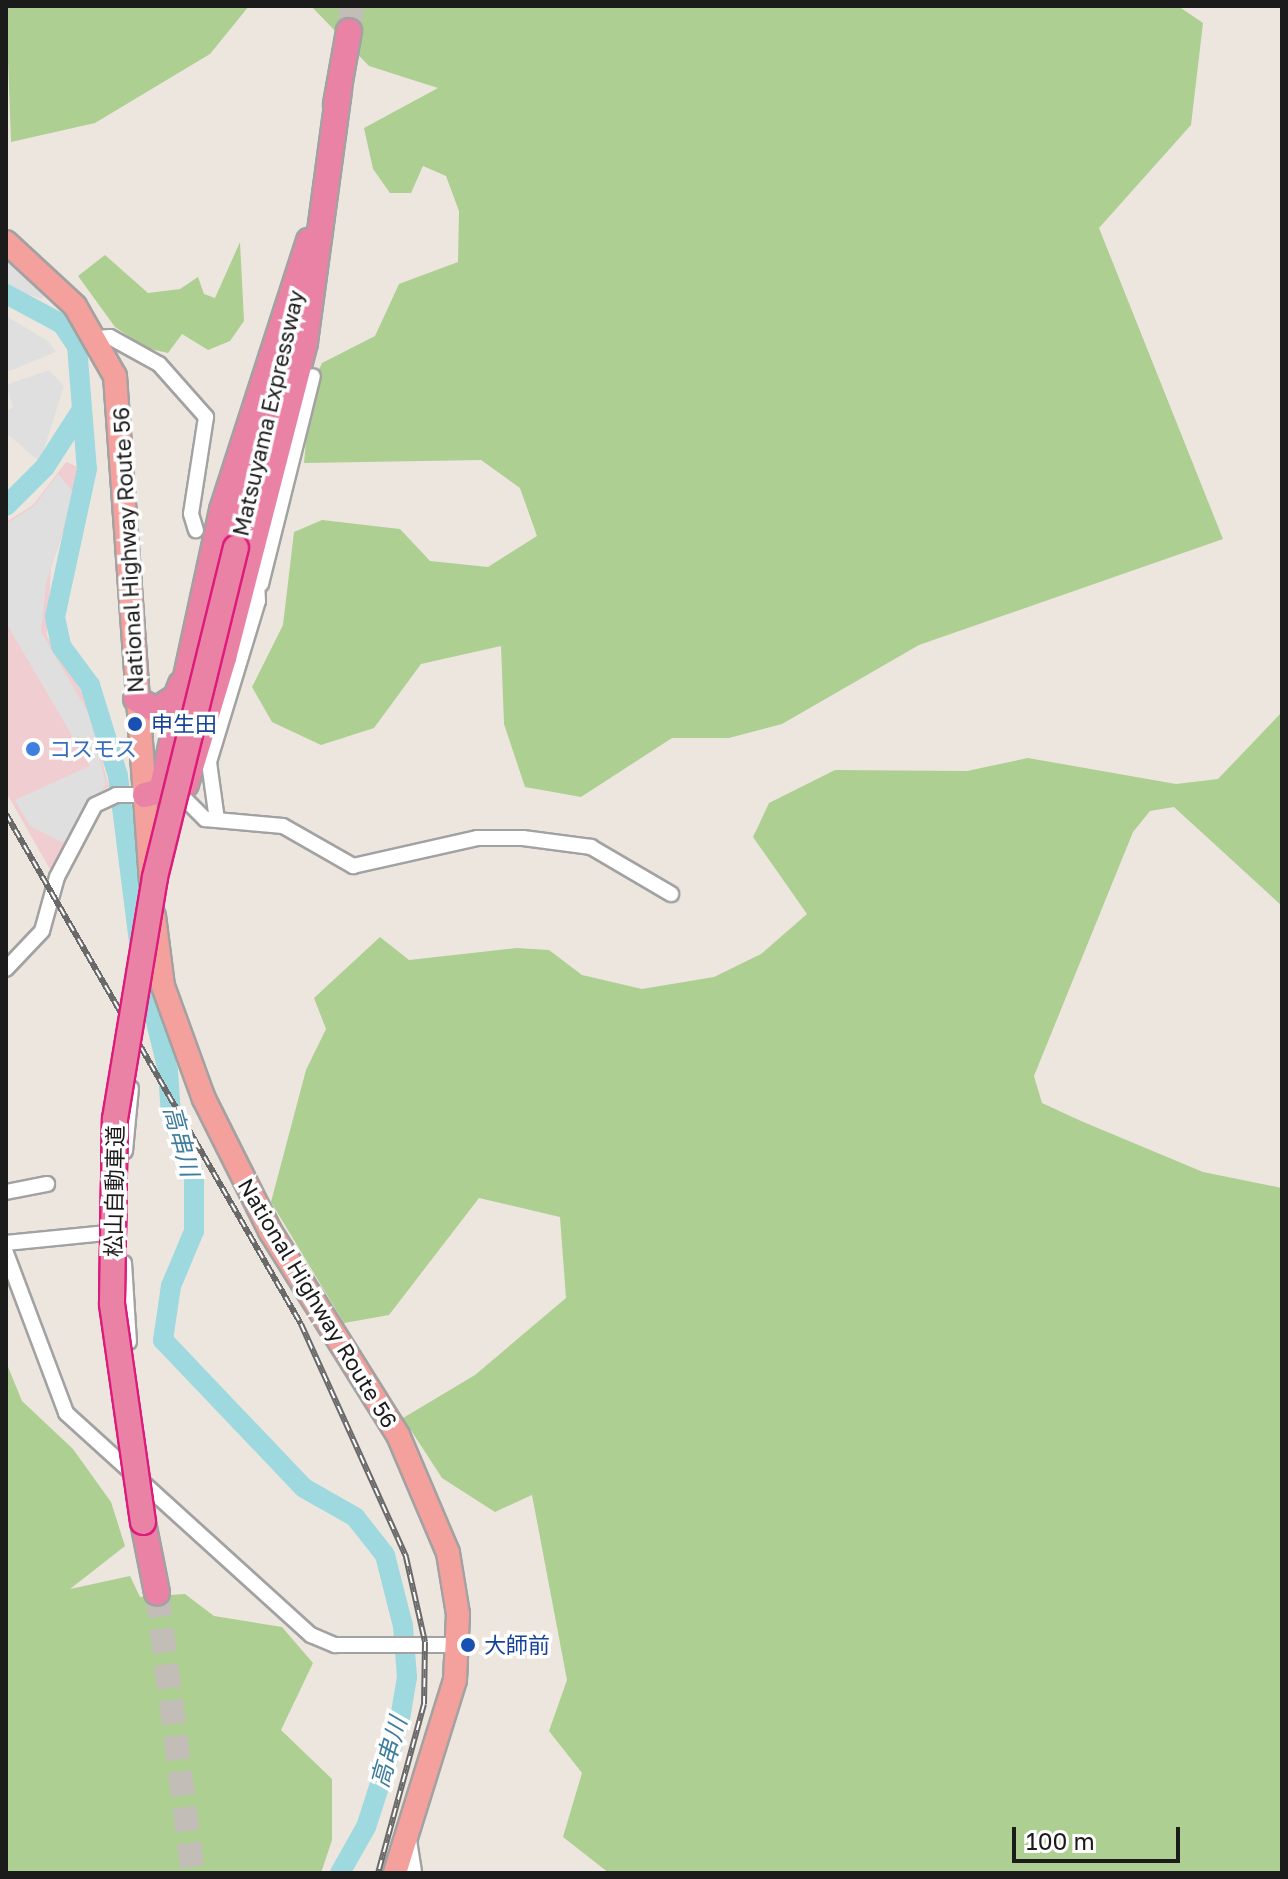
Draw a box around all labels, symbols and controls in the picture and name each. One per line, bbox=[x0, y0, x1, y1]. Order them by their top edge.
street label: Matsuyama Expressway bbox=[227, 287, 309, 539]
street label: National Highway Route 56 bbox=[107, 406, 149, 694]
place label: 申生田 bbox=[151, 711, 217, 737]
marker: 申生田 bbox=[126, 715, 144, 733]
place label: コスモス bbox=[49, 736, 137, 762]
marker: コスモス bbox=[24, 740, 42, 758]
water label: 高串川 bbox=[159, 1102, 205, 1180]
street label: 松山自動車道 bbox=[100, 1125, 128, 1257]
street label: National Highway Route 56 bbox=[233, 1173, 403, 1433]
place label: 大師前 bbox=[484, 1632, 550, 1658]
marker: 大師前 bbox=[459, 1636, 477, 1654]
water label: 高串川 bbox=[364, 1713, 412, 1791]
scale bar bbox=[1016, 1811, 1184, 1861]
text: 100 m bbox=[1026, 1826, 1095, 1855]

